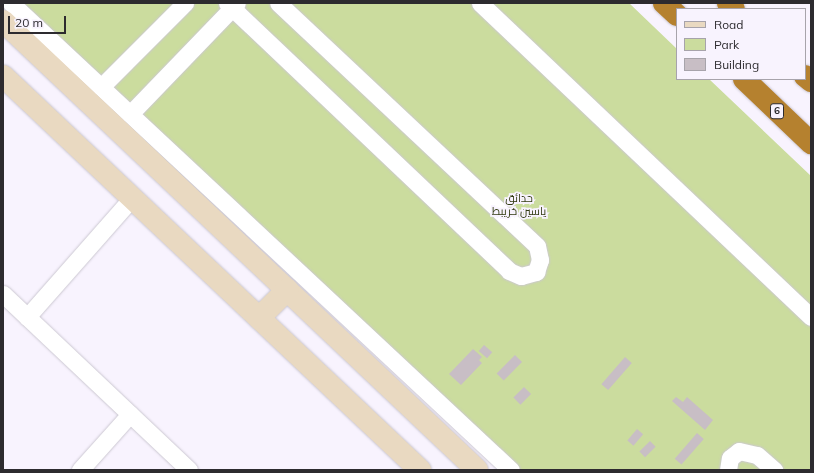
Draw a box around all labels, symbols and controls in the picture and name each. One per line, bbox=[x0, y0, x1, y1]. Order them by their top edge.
scale bar bbox=[10, 8, 68, 34]
legend bbox=[676, 8, 806, 80]
text: 20 m bbox=[15, 15, 43, 30]
text: Road bbox=[714, 17, 743, 32]
text: Park bbox=[714, 37, 739, 52]
text: Building bbox=[714, 57, 759, 72]
road number: 6 bbox=[770, 103, 784, 119]
park label: حدائق ياسين خريبط bbox=[492, 192, 546, 218]

